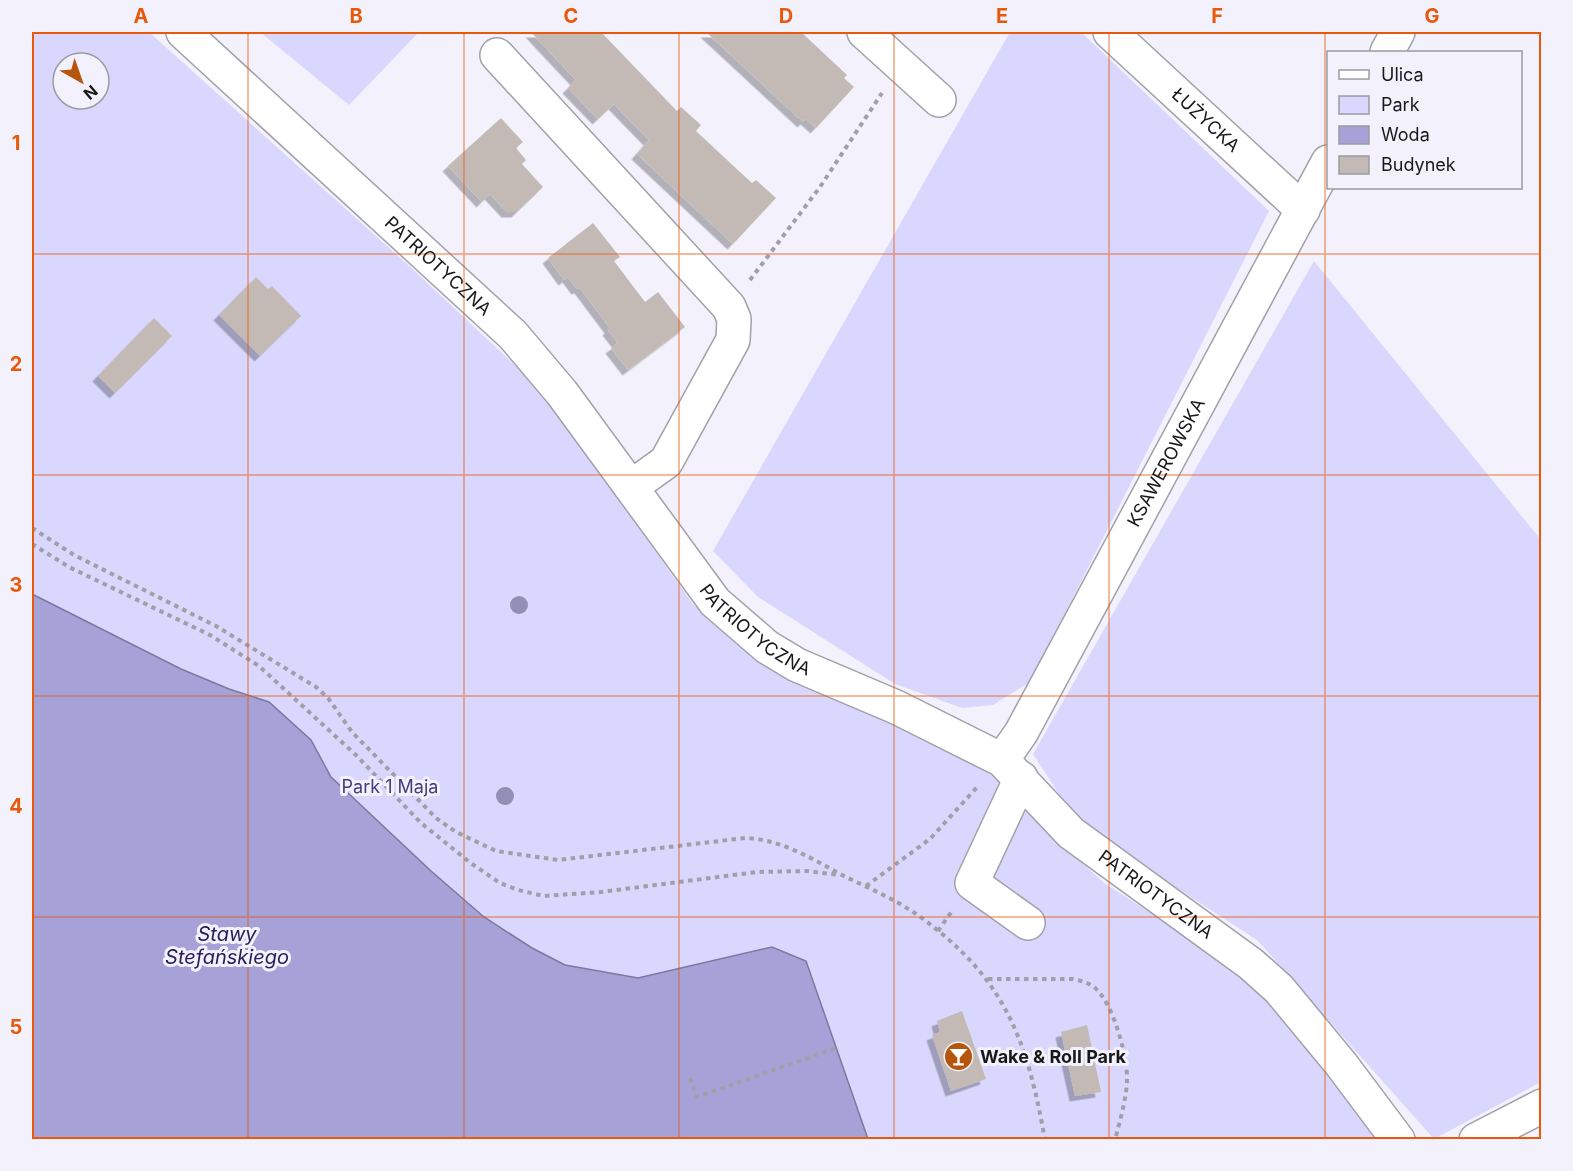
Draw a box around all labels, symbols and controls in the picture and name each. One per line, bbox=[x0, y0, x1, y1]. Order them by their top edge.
text: A bbox=[134, 4, 149, 28]
text: B bbox=[349, 4, 363, 28]
text: C bbox=[564, 4, 578, 28]
text: D bbox=[779, 4, 793, 28]
text: E bbox=[996, 4, 1008, 28]
text: F bbox=[1211, 4, 1223, 28]
text: G bbox=[1424, 4, 1440, 28]
north arrow bbox=[51, 51, 111, 111]
legend bbox=[1327, 51, 1522, 189]
text: Ulica bbox=[1381, 64, 1424, 85]
text: N bbox=[80, 81, 102, 104]
street label: ŁUŻYCKA bbox=[1168, 83, 1244, 156]
text: Park bbox=[1381, 94, 1420, 115]
text: Woda bbox=[1381, 124, 1430, 145]
text: 1 bbox=[12, 131, 20, 155]
text: Budynek bbox=[1381, 154, 1456, 175]
street label: PATRIOTYCZNA bbox=[381, 212, 496, 320]
text: 2 bbox=[10, 352, 22, 376]
street label: KSAWEROWSKA bbox=[1123, 395, 1209, 530]
text: 3 bbox=[10, 573, 22, 597]
street label: PATRIOTYCZNA bbox=[696, 580, 814, 679]
park label: Park 1 Maja bbox=[342, 776, 438, 797]
text: 4 bbox=[9, 794, 23, 818]
street label: PATRIOTYCZNA bbox=[1095, 846, 1217, 943]
water label: Stawy Stefańskiego bbox=[165, 922, 289, 969]
text: 5 bbox=[10, 1015, 22, 1039]
bar icon: Wake & Roll Park bbox=[943, 1041, 975, 1073]
place label: Wake & Roll Park bbox=[980, 1046, 1127, 1067]

